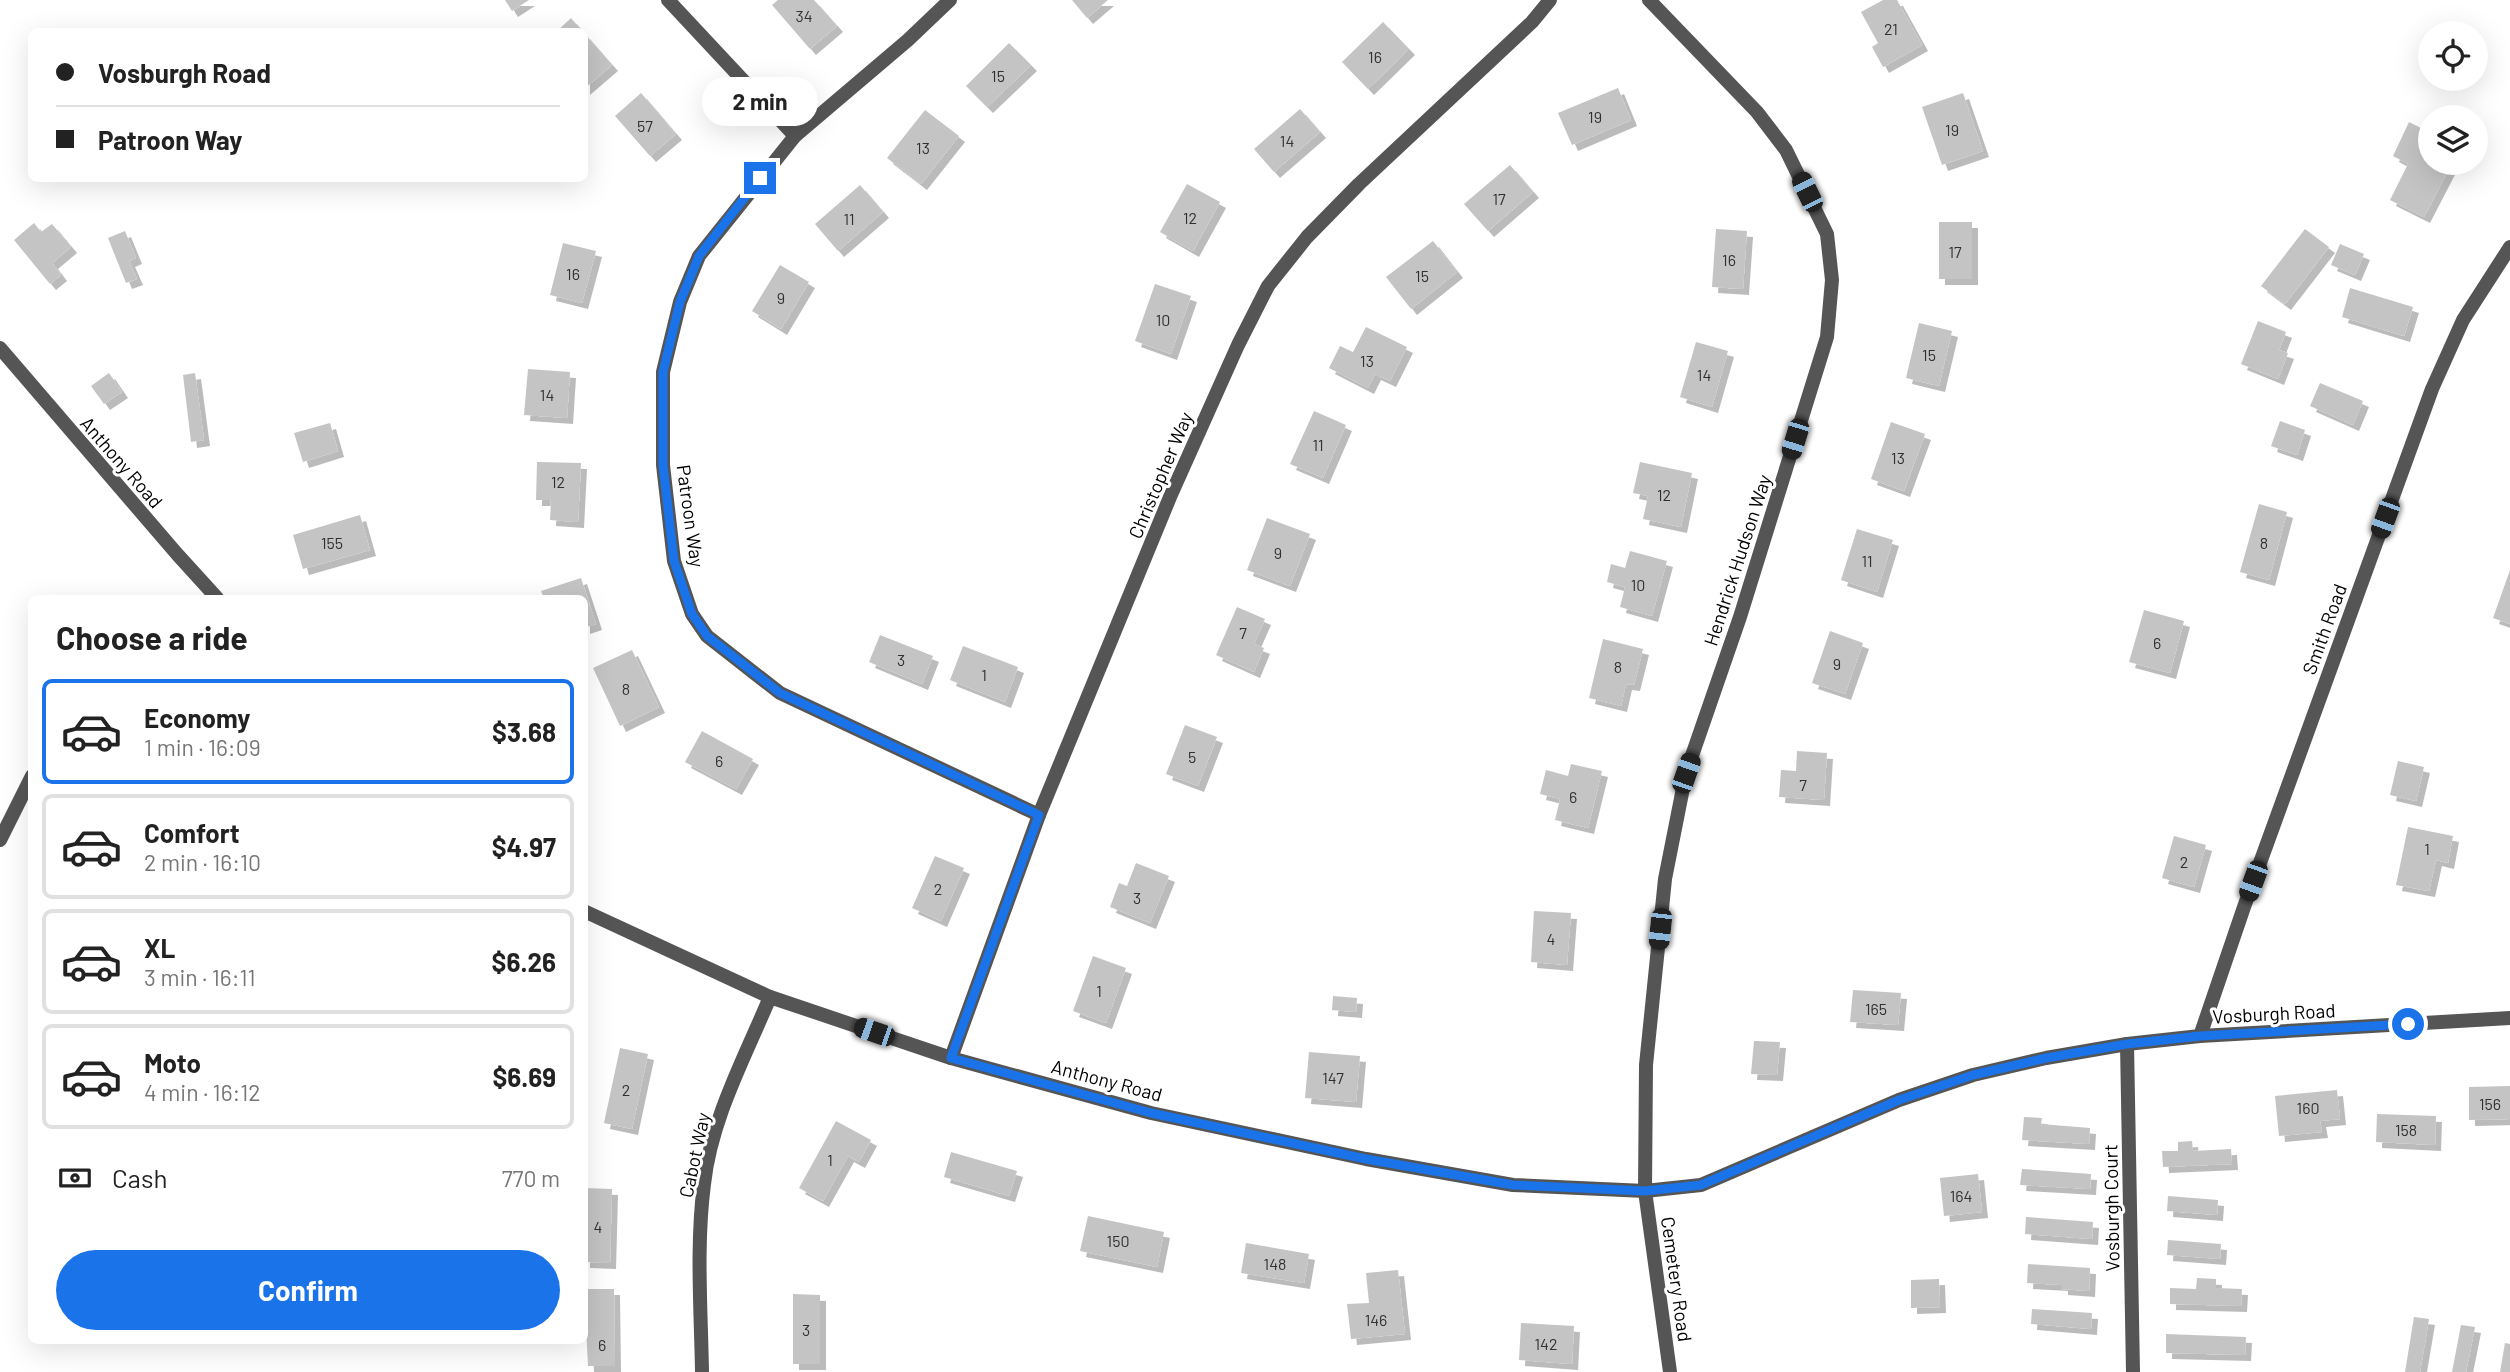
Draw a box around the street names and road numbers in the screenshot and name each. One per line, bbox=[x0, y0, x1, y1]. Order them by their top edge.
street label: Christopher Way bbox=[1123, 408, 1197, 542]
street label: Anthony Road bbox=[76, 412, 168, 512]
street label: Patroon Way bbox=[672, 463, 710, 569]
street label: Hendrick Hudson Way bbox=[1698, 471, 1776, 649]
street label: Smith Road bbox=[2297, 581, 2351, 677]
street label: Vosburgh Road bbox=[2212, 998, 2336, 1028]
street label: Anthony Road bbox=[1049, 1054, 1165, 1106]
street label: Cabot Way bbox=[674, 1110, 714, 1200]
street label: Vosburgh Court bbox=[2098, 1144, 2124, 1272]
street label: Cemetery Road bbox=[1657, 1215, 1697, 1343]

